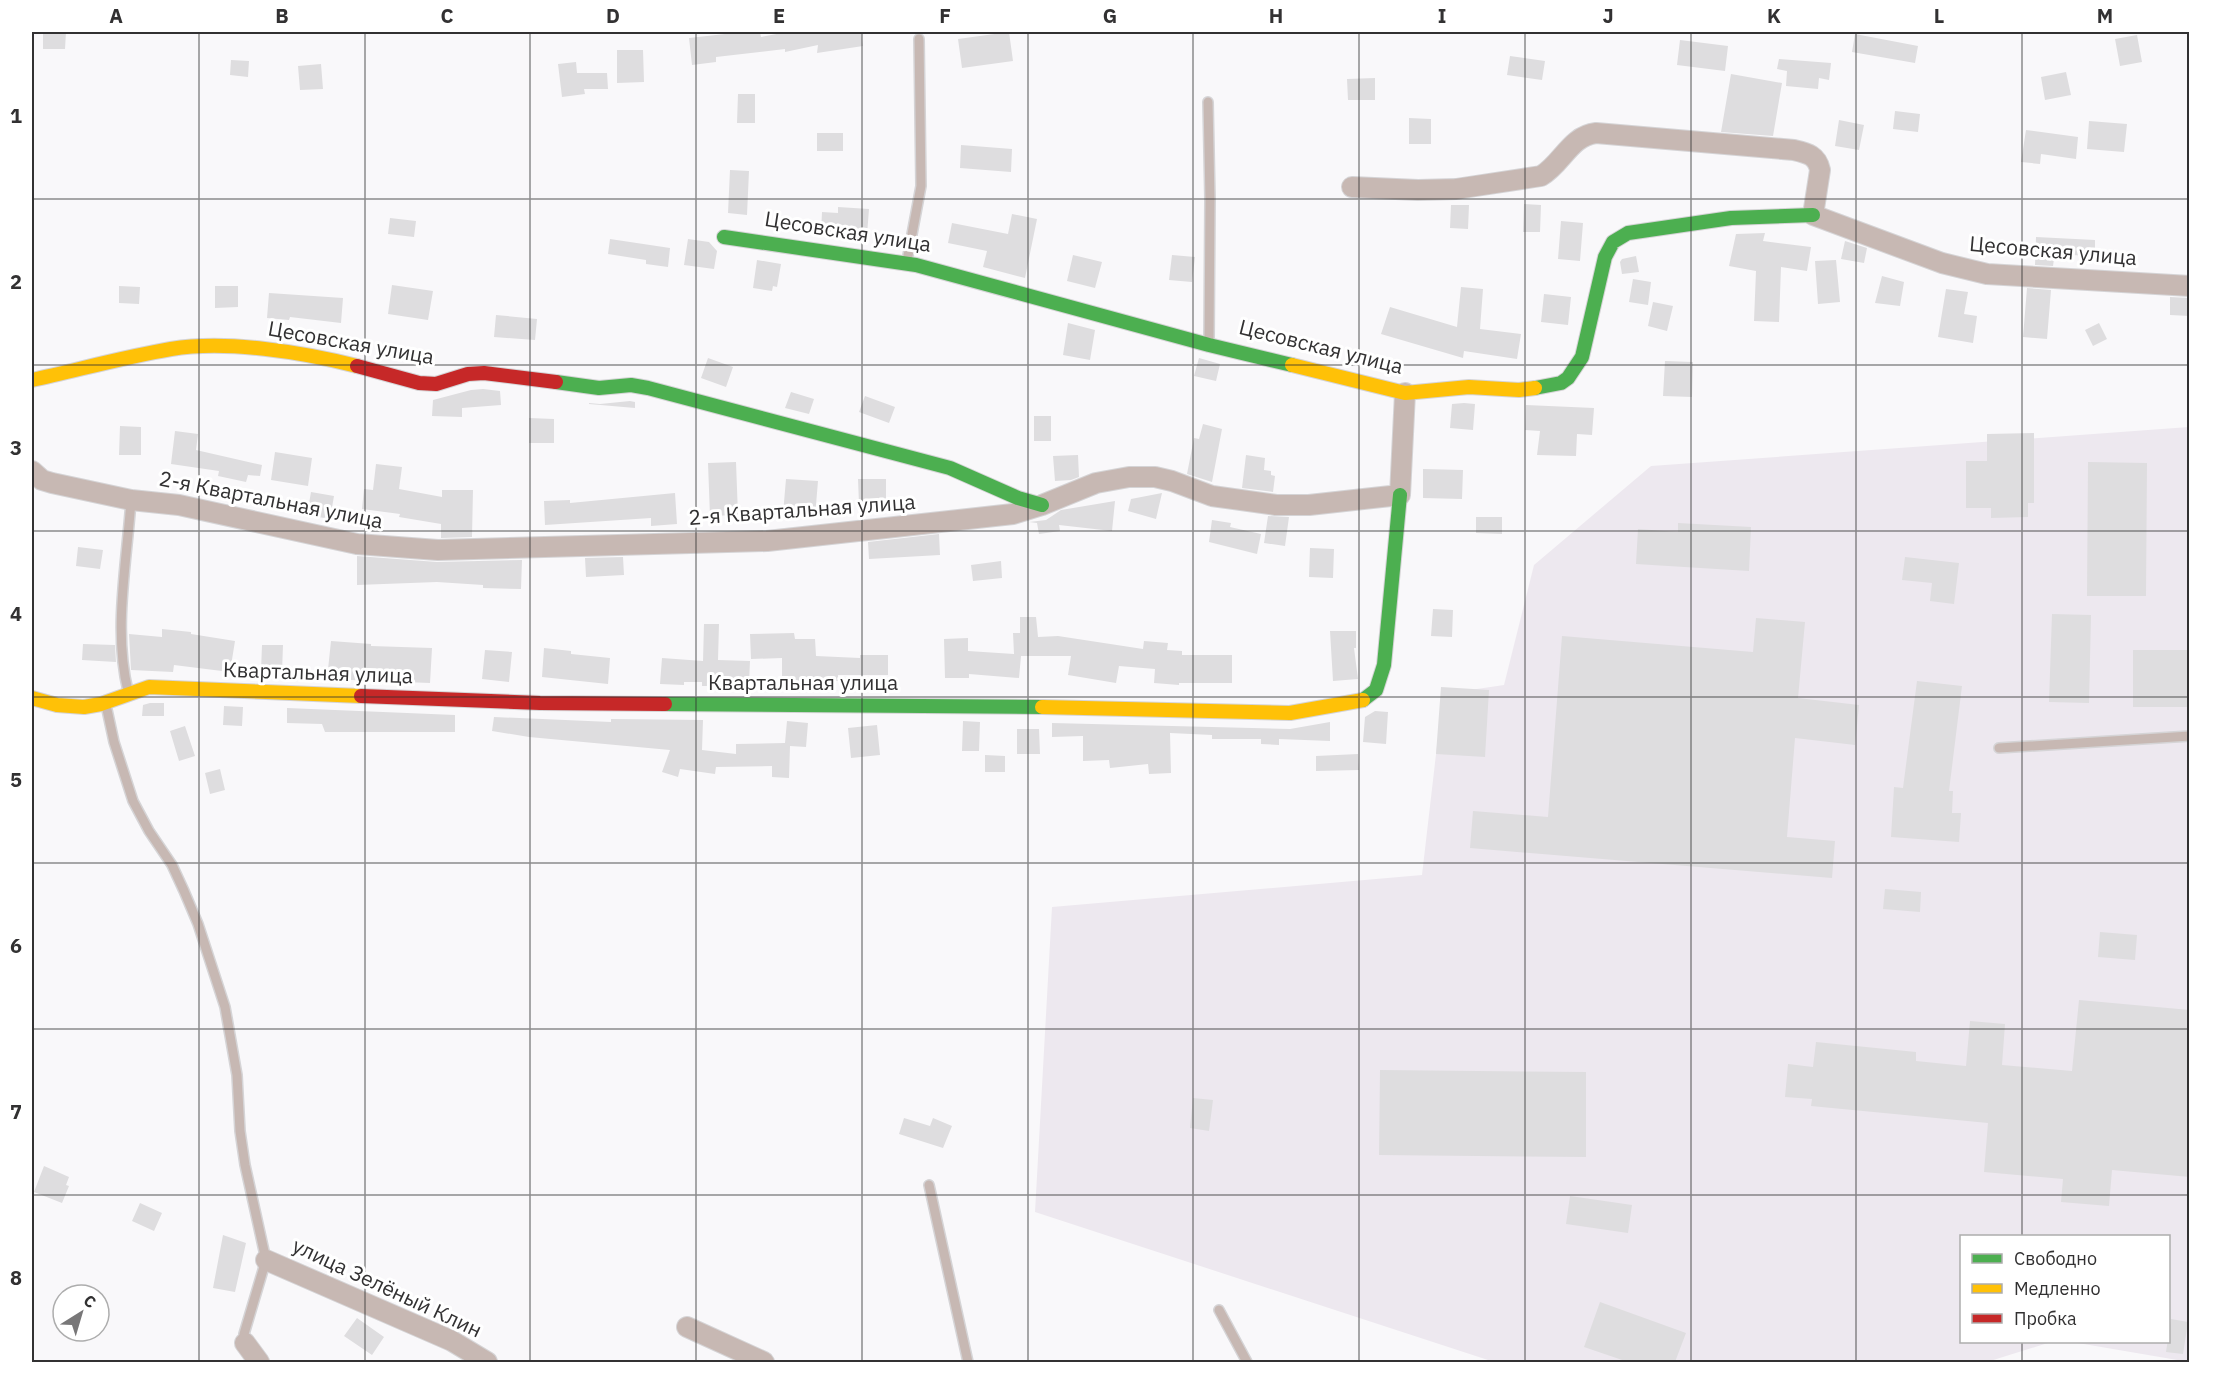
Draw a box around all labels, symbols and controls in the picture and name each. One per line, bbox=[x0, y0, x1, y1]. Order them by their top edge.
text: A bbox=[109, 2, 123, 29]
text: B bbox=[275, 2, 289, 29]
text: C bbox=[440, 2, 454, 29]
text: D bbox=[606, 2, 620, 29]
text: E bbox=[773, 2, 785, 29]
text: F bbox=[939, 2, 951, 29]
text: G bbox=[1103, 2, 1117, 29]
text: H bbox=[1269, 2, 1283, 29]
text: I bbox=[1438, 2, 1446, 29]
text: J bbox=[1602, 2, 1614, 29]
text: K bbox=[1767, 2, 1781, 29]
text: L bbox=[1934, 2, 1944, 29]
text: M bbox=[2097, 2, 2113, 29]
text: 1 bbox=[10, 102, 22, 129]
street label: Цесовская улица bbox=[763, 204, 933, 258]
street label: Цесовская улица bbox=[1968, 229, 2138, 271]
text: 2 bbox=[10, 268, 22, 295]
street label: Цесовская улица bbox=[1236, 312, 1406, 380]
street label: Цесовская улица bbox=[266, 314, 436, 370]
text: 3 bbox=[10, 434, 22, 461]
street label: 2-я Квартальная улица bbox=[157, 464, 385, 534]
street label: 2-я Квартальная улица bbox=[688, 487, 916, 531]
text: 4 bbox=[10, 600, 22, 627]
street label: Квартальная улица bbox=[222, 655, 414, 689]
street label: Квартальная улица bbox=[708, 668, 898, 696]
text: 5 bbox=[10, 766, 22, 793]
text: 6 bbox=[10, 932, 22, 959]
text: 7 bbox=[10, 1098, 22, 1125]
street label: улица Зелёный Клин bbox=[288, 1231, 487, 1343]
legend bbox=[1960, 1235, 2170, 1343]
text: Свободно bbox=[2014, 1247, 2097, 1270]
text: 8 bbox=[10, 1264, 22, 1291]
text: Медленно bbox=[2014, 1277, 2101, 1300]
north arrow bbox=[51, 1283, 111, 1343]
text: С bbox=[80, 1290, 100, 1312]
text: Пробка bbox=[2014, 1307, 2077, 1330]

